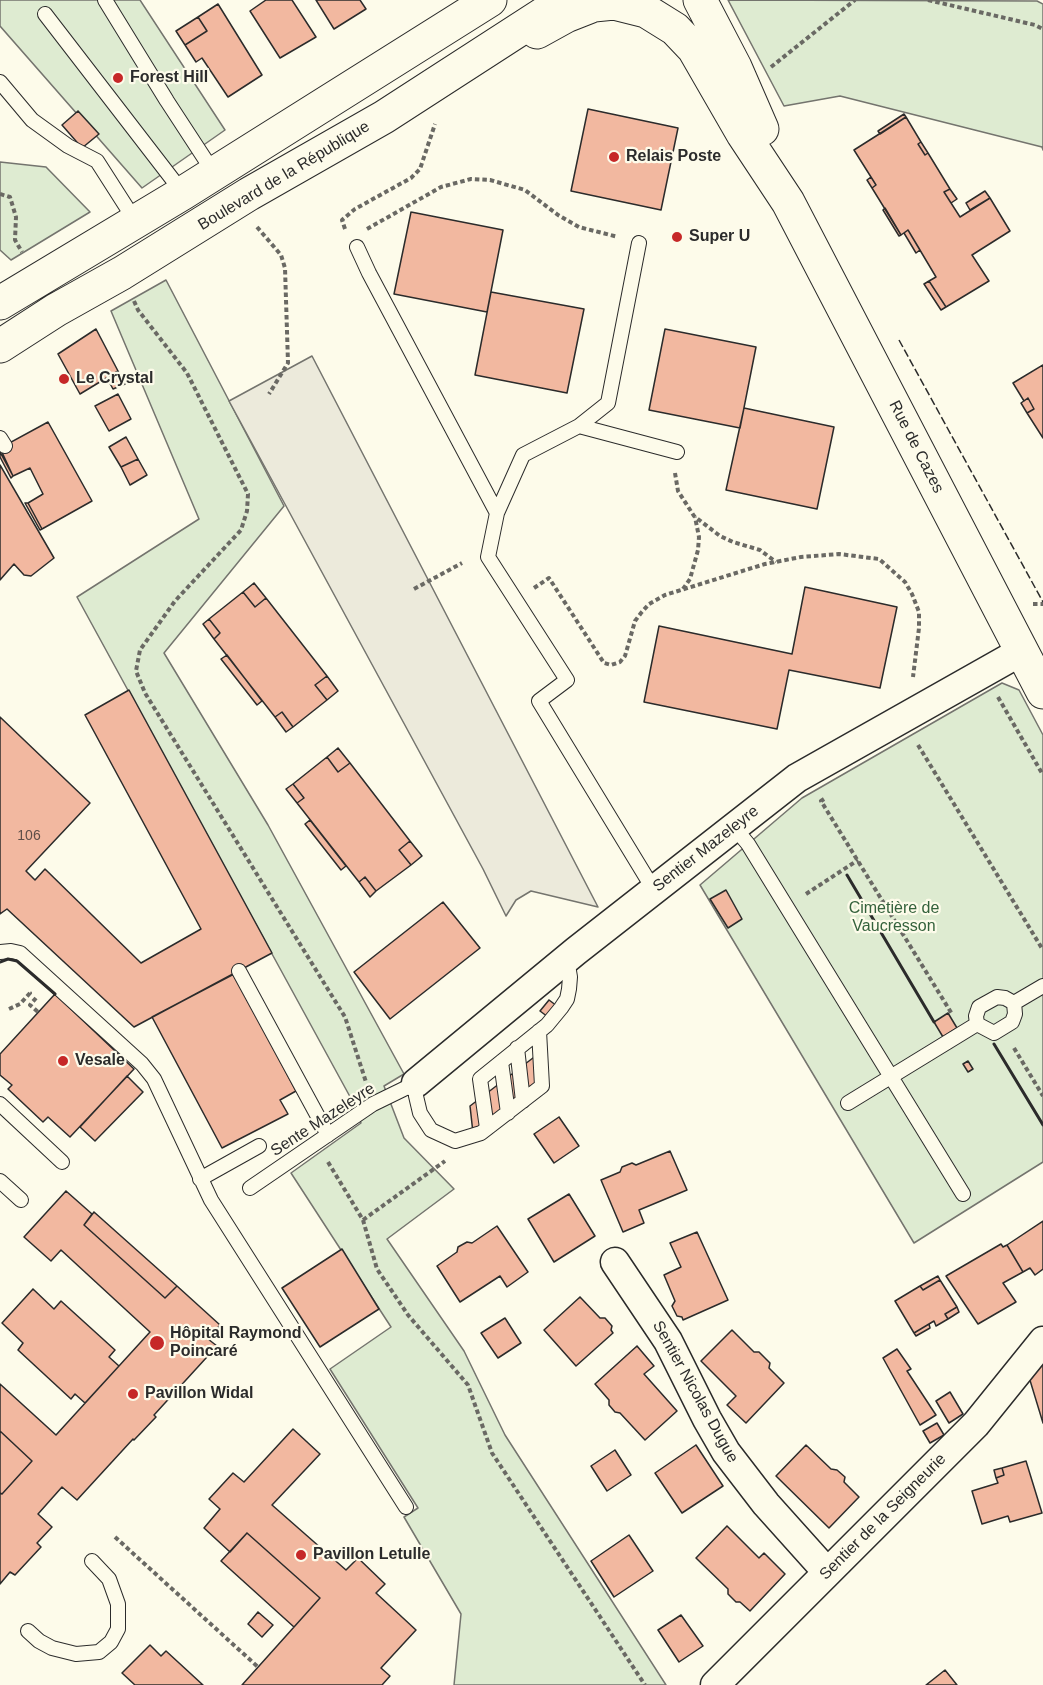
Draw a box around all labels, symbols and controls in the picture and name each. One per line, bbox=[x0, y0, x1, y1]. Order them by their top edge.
place label: Forest Hill bbox=[130, 68, 208, 88]
marker: Forest Hill bbox=[111, 71, 125, 85]
street label: Boulevard de la République bbox=[195, 117, 373, 235]
place label: Relais Poste bbox=[626, 147, 721, 167]
marker: Relais Poste bbox=[607, 150, 621, 164]
place label: Super U bbox=[689, 227, 750, 247]
marker: Super U bbox=[670, 230, 684, 244]
place label: Le Crystal bbox=[76, 369, 153, 389]
marker: Le Crystal bbox=[57, 372, 71, 386]
street label: Rue de Cazes bbox=[884, 397, 948, 497]
street label: Sentier Mazeleyre bbox=[649, 802, 763, 896]
house number: 106 bbox=[17, 828, 41, 844]
park label: Cimetière de Vaucresson bbox=[849, 899, 939, 937]
place label: Vesale bbox=[75, 1051, 125, 1071]
marker: Vesale bbox=[56, 1054, 70, 1068]
street label: Sente Mazeleyre bbox=[267, 1079, 379, 1161]
street label: Sentier Nicolas Dugue bbox=[648, 1318, 742, 1466]
place label: Hôpital Raymond Poincaré bbox=[170, 1324, 302, 1362]
marker: Hôpital Raymond Poincaré bbox=[148, 1334, 166, 1352]
place label: Pavillon Widal bbox=[145, 1384, 253, 1404]
marker: Pavillon Widal bbox=[126, 1387, 140, 1401]
street label: Sentier de la Seigneurie bbox=[816, 1450, 950, 1584]
place label: Pavillon Letulle bbox=[313, 1545, 430, 1565]
marker: Pavillon Letulle bbox=[294, 1548, 308, 1562]

